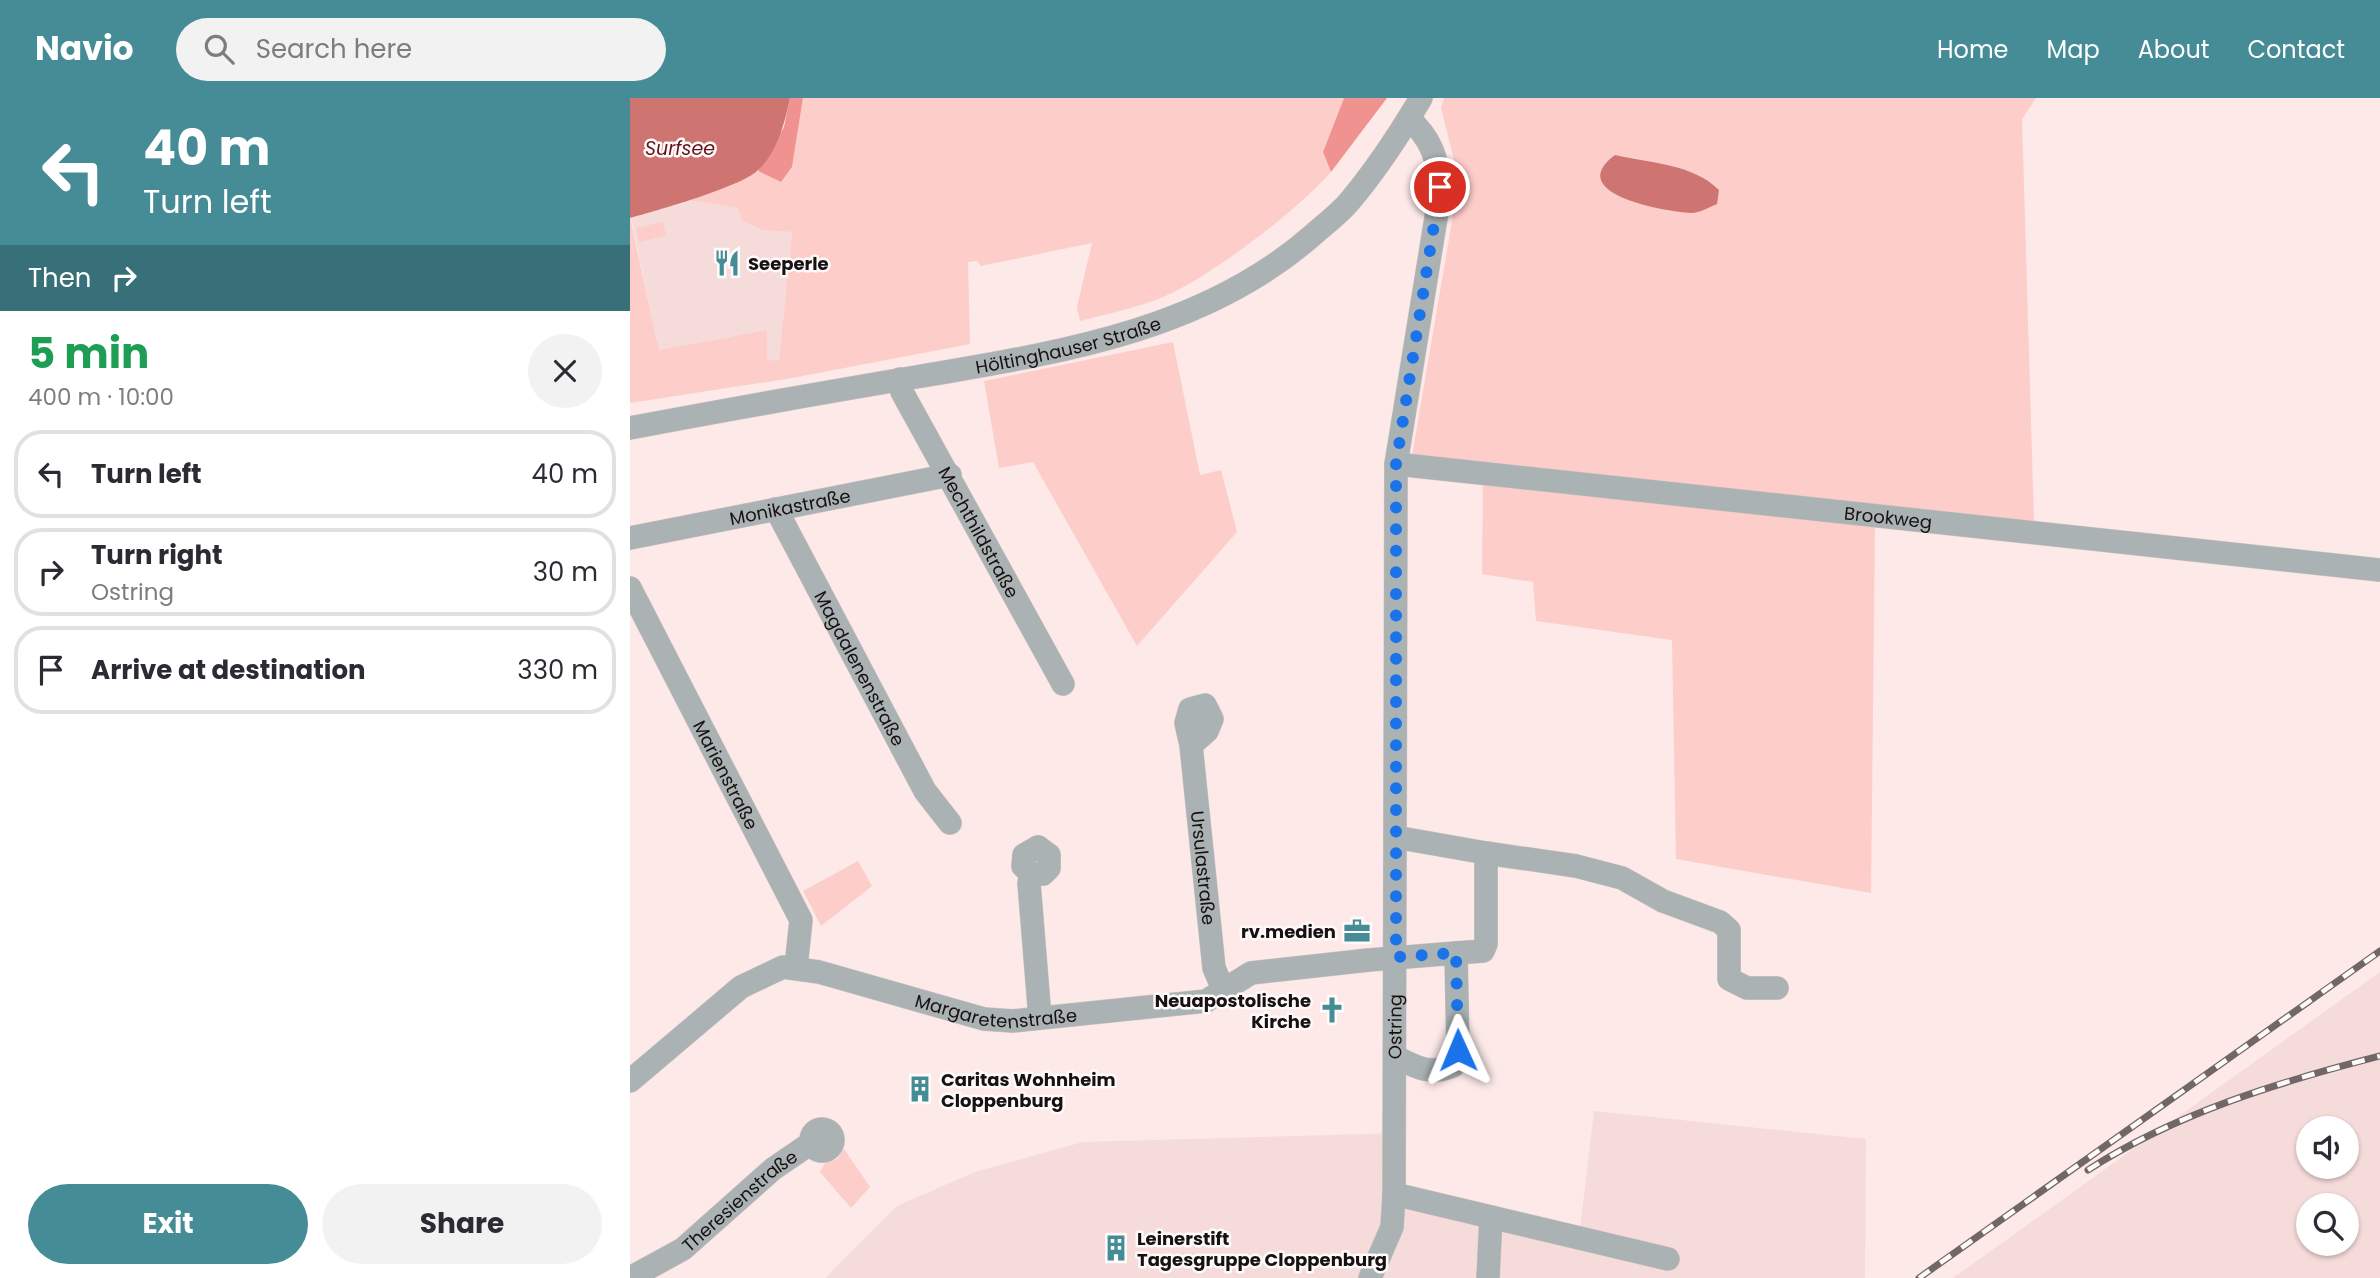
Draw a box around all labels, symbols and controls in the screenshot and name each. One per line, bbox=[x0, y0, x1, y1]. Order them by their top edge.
search box bbox=[176, 18, 666, 81]
text: Navio bbox=[35, 25, 134, 72]
icon: search bbox=[200, 30, 238, 68]
text: Search here bbox=[256, 31, 412, 67]
text: Home bbox=[1937, 33, 2009, 66]
text: Map bbox=[2047, 33, 2100, 66]
text: About bbox=[2138, 33, 2209, 66]
text: Contact bbox=[2247, 33, 2345, 66]
text: 40 m bbox=[143, 114, 270, 182]
icon: left bbox=[28, 126, 119, 217]
water label: Surfsee bbox=[645, 135, 715, 162]
pin bbox=[1410, 157, 1470, 217]
icon: arrive bbox=[1421, 168, 1459, 206]
text: Turn left bbox=[143, 179, 272, 224]
restaurant icon: Seeperle bbox=[712, 248, 742, 278]
place label: Seeperle bbox=[748, 251, 829, 276]
icon: right bbox=[105, 259, 143, 297]
text: Then bbox=[28, 260, 91, 296]
street label: Höltinghauser Straße bbox=[973, 310, 1164, 379]
text: 5 min bbox=[28, 324, 149, 383]
button: close bbox=[528, 334, 602, 408]
text: 400 m · 10:00 bbox=[28, 381, 174, 413]
icon: left bbox=[32, 455, 70, 493]
text: Turn left bbox=[91, 456, 202, 492]
text: 40 m bbox=[532, 456, 598, 492]
street label: Mechthildstraße bbox=[933, 462, 1026, 602]
street label: Monikastraße bbox=[727, 482, 853, 531]
street label: Brookweg bbox=[1843, 500, 1933, 534]
text: Turn right bbox=[91, 537, 223, 573]
icon: right bbox=[32, 553, 70, 591]
text: 30 m bbox=[533, 554, 598, 590]
text: Ostring bbox=[91, 576, 174, 608]
street label: Magdalenenstraße bbox=[809, 586, 911, 750]
icon: arrive bbox=[32, 651, 70, 689]
text: Arrive at destination bbox=[91, 652, 366, 688]
text: 330 m bbox=[517, 652, 598, 688]
street label: Marienstraße bbox=[688, 716, 765, 834]
street label: Ursulastraße bbox=[1185, 809, 1222, 926]
office icon: rv.medien bbox=[1342, 916, 1372, 946]
place label: rv.medien bbox=[1241, 919, 1336, 944]
street label: Margaretenstraße bbox=[912, 988, 1078, 1034]
place label: Neuapostolische Kirche bbox=[1155, 988, 1311, 1034]
street label: Ostring bbox=[1382, 994, 1407, 1059]
church icon: Neuapostolische Kirche bbox=[1317, 995, 1347, 1025]
position arrow bbox=[1421, 1013, 1495, 1087]
place label: Caritas Wohnheim Cloppenburg bbox=[941, 1067, 1116, 1113]
building icon: Caritas Wohnheim Cloppenburg bbox=[905, 1074, 935, 1104]
map controls bbox=[2296, 1116, 2359, 1256]
button: sound bbox=[2296, 1116, 2359, 1179]
street label: Theresienstraße bbox=[676, 1144, 802, 1257]
button: Exit bbox=[28, 1184, 308, 1264]
button: Share bbox=[322, 1184, 602, 1264]
button: search bbox=[2296, 1193, 2359, 1256]
place label: Leinerstift Tagesgruppe Cloppenburg bbox=[1137, 1226, 1387, 1272]
building icon: Leinerstift Tagesgruppe Cloppenburg bbox=[1101, 1233, 1131, 1263]

